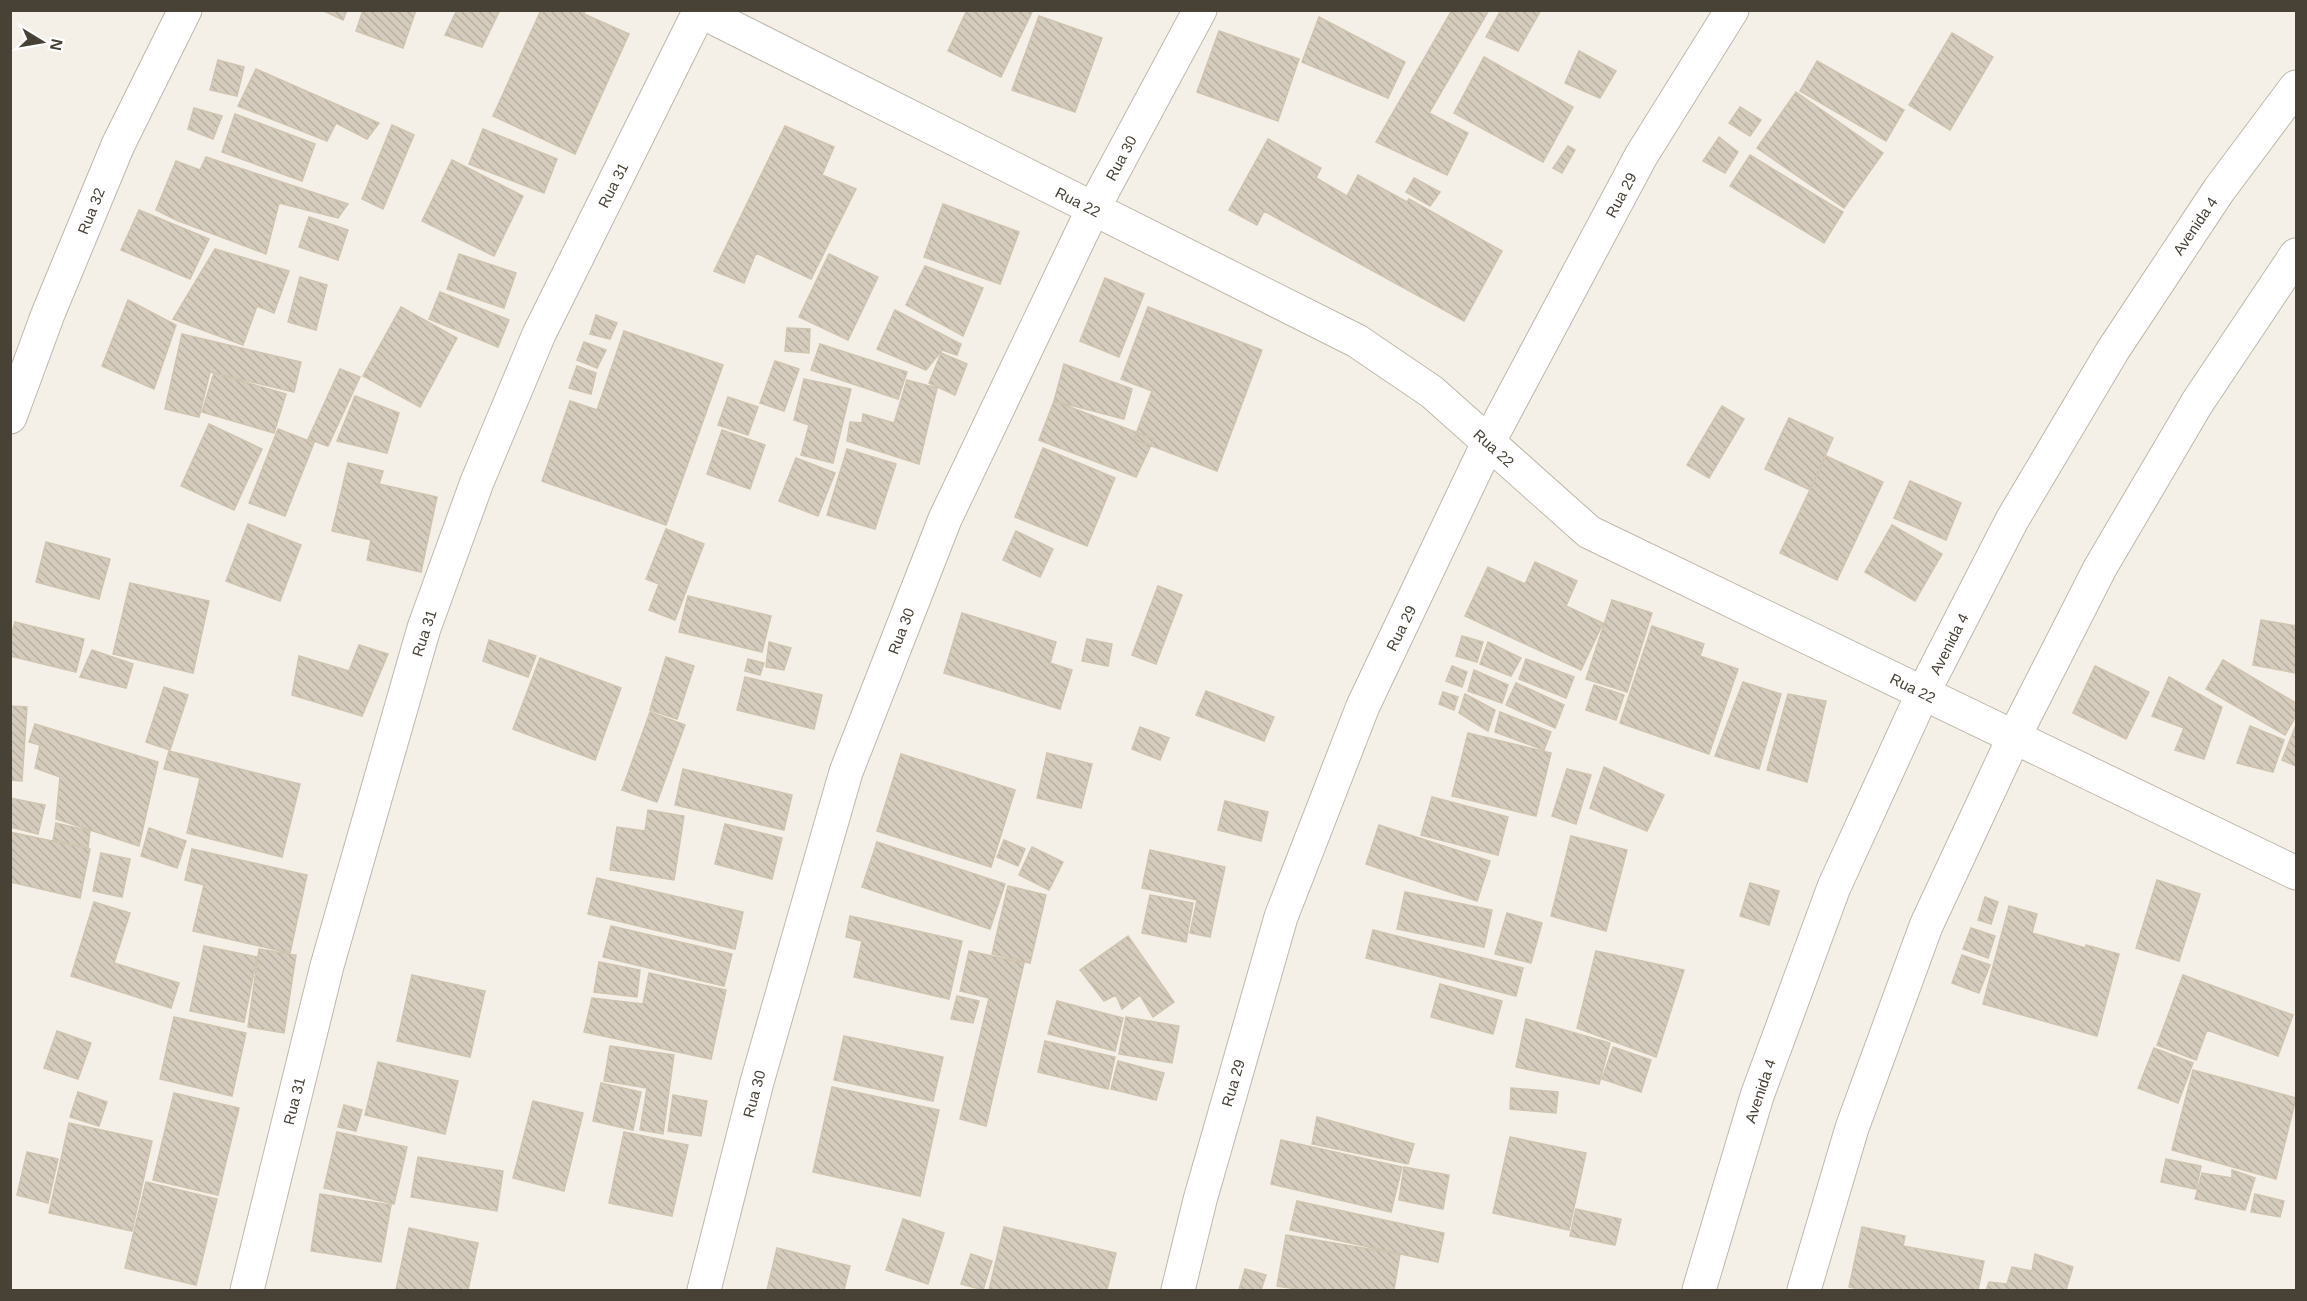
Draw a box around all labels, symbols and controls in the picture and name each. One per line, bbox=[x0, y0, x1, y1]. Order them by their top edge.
north arrow bbox=[12, 12, 72, 72]
text: N bbox=[47, 37, 66, 52]
street label: Rua 30 bbox=[1102, 133, 1140, 183]
street label: Rua 31 bbox=[594, 160, 632, 210]
street label: Rua 29 bbox=[1602, 170, 1640, 220]
street label: Rua 22 bbox=[1053, 183, 1103, 221]
street label: Rua 32 bbox=[74, 185, 108, 237]
street label: Avenida 4 bbox=[2169, 194, 2221, 258]
street label: Rua 22 bbox=[1470, 425, 1518, 471]
street label: Rua 29 bbox=[1383, 603, 1419, 653]
street label: Rua 30 bbox=[884, 605, 918, 657]
street label: Rua 31 bbox=[408, 607, 440, 659]
street label: Avenida 4 bbox=[1926, 611, 1972, 677]
street label: Rua 22 bbox=[1888, 670, 1938, 706]
street label: Rua 29 bbox=[1218, 1057, 1248, 1109]
street label: Avenida 4 bbox=[1741, 1057, 1779, 1125]
street label: Rua 30 bbox=[740, 1068, 768, 1120]
street label: Rua 31 bbox=[280, 1075, 308, 1127]

